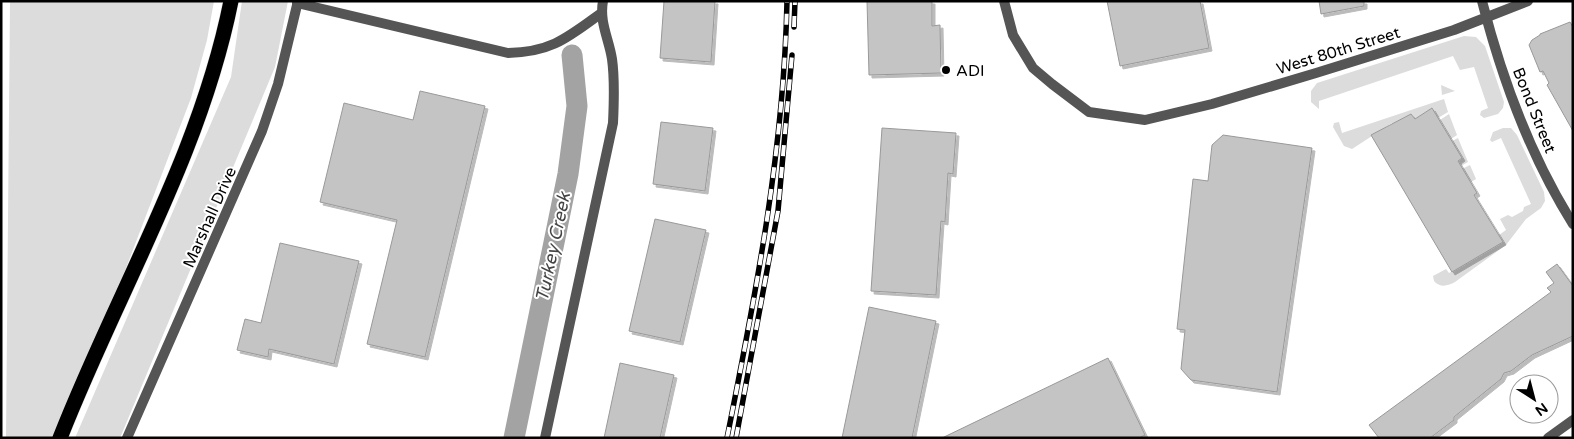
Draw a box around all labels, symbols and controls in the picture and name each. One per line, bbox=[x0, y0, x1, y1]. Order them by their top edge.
street label: West 80th Street bbox=[1274, 23, 1403, 79]
place label: ADI bbox=[956, 61, 985, 81]
marker: ADI bbox=[940, 64, 952, 76]
street label: Bond Street bbox=[1508, 65, 1560, 156]
street label: Marshall Drive bbox=[179, 164, 241, 271]
water label: Turkey Creek bbox=[531, 189, 576, 304]
north arrow bbox=[1509, 374, 1559, 424]
text: N bbox=[1532, 399, 1551, 419]

